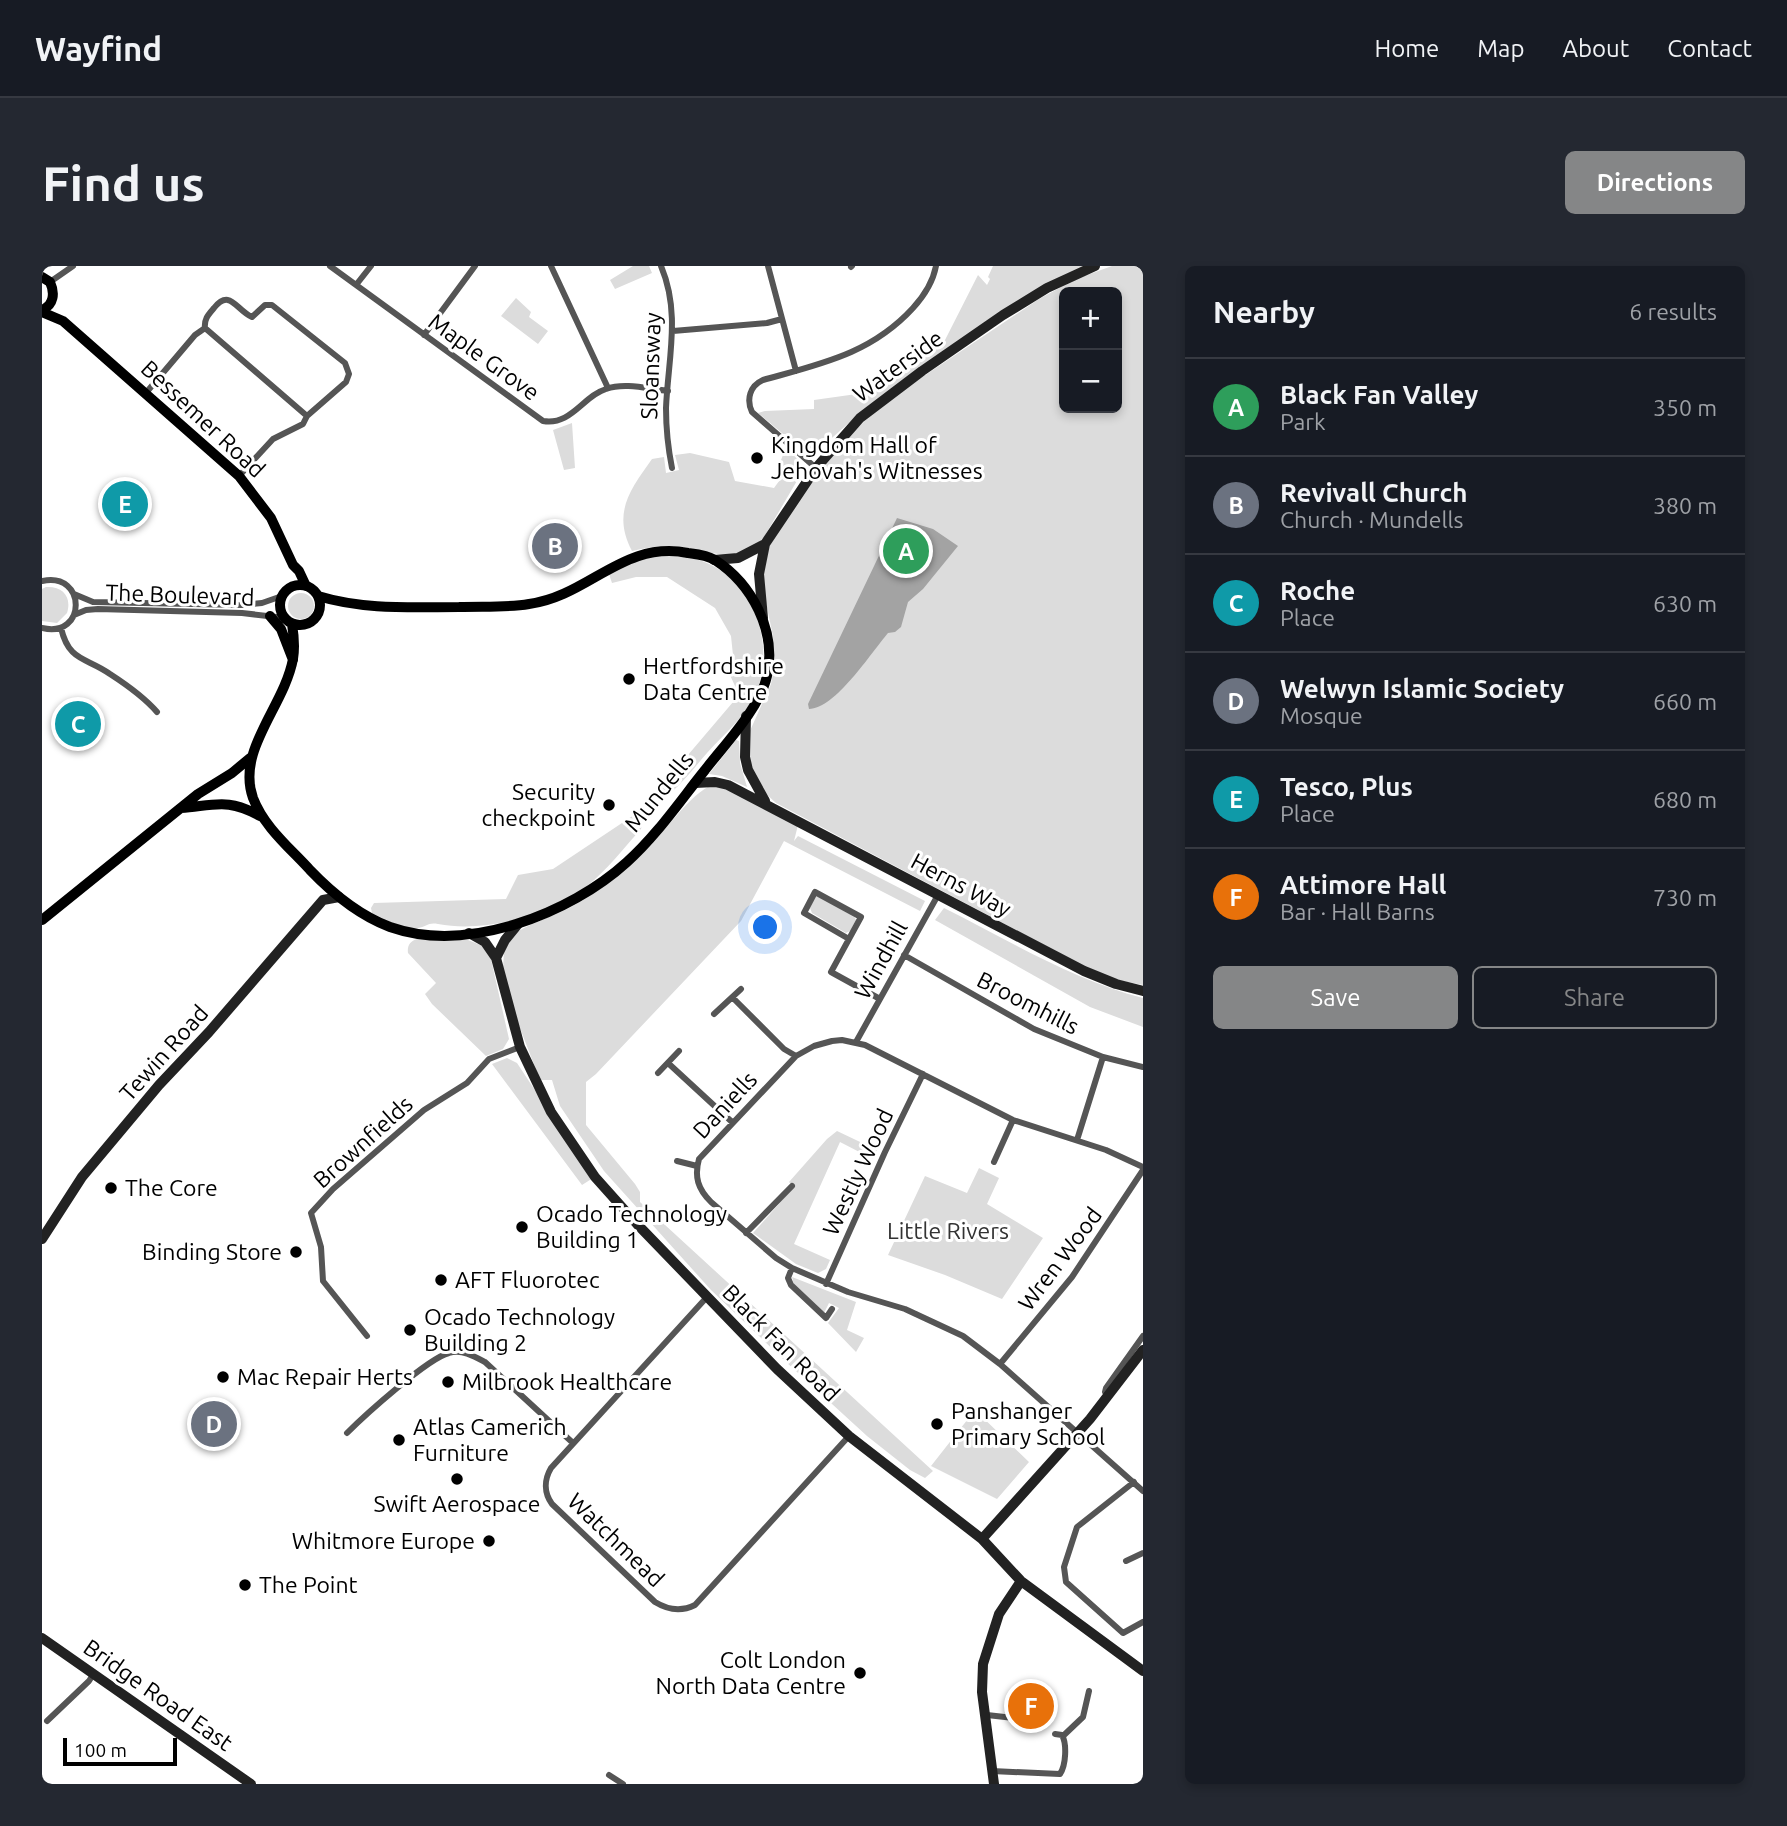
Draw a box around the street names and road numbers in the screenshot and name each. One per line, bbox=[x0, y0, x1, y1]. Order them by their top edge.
street label: Maple Grove bbox=[424, 308, 544, 405]
street label: Sloansway bbox=[636, 312, 665, 420]
street label: Waterside bbox=[848, 325, 947, 406]
street label: Bessemer Road bbox=[136, 355, 270, 482]
street label: The Boulevard bbox=[105, 579, 255, 610]
street label: Mundells bbox=[619, 747, 698, 836]
street label: Herns Way bbox=[907, 848, 1015, 921]
street label: Windhill bbox=[849, 917, 912, 1003]
street label: Broomhills bbox=[973, 966, 1083, 1039]
street label: Tewin Road bbox=[114, 1000, 213, 1105]
street label: Daniells bbox=[688, 1066, 762, 1143]
street label: Brownfields bbox=[308, 1091, 417, 1192]
street label: Westly Wood bbox=[817, 1105, 898, 1239]
street label: Wren Wood bbox=[1013, 1202, 1106, 1315]
street label: Black Fan Road bbox=[718, 1279, 845, 1406]
street label: Watchmead bbox=[563, 1488, 669, 1591]
street label: Bridge Road East bbox=[79, 1634, 237, 1755]

